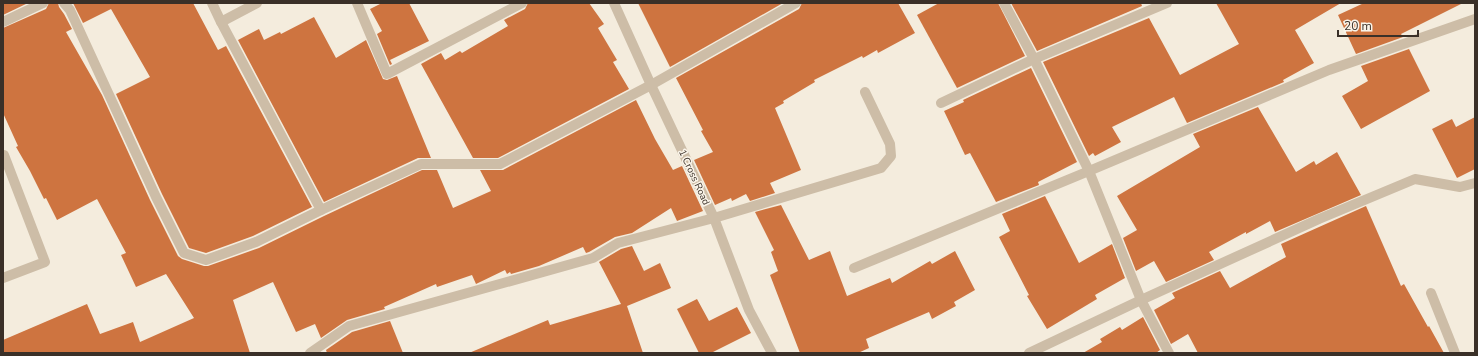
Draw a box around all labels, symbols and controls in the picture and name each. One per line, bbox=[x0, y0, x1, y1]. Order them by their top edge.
scale bar bbox=[1338, 12, 1418, 38]
text: 20 m bbox=[1344, 18, 1372, 34]
street label: 1 Cross Road bbox=[675, 147, 713, 208]

